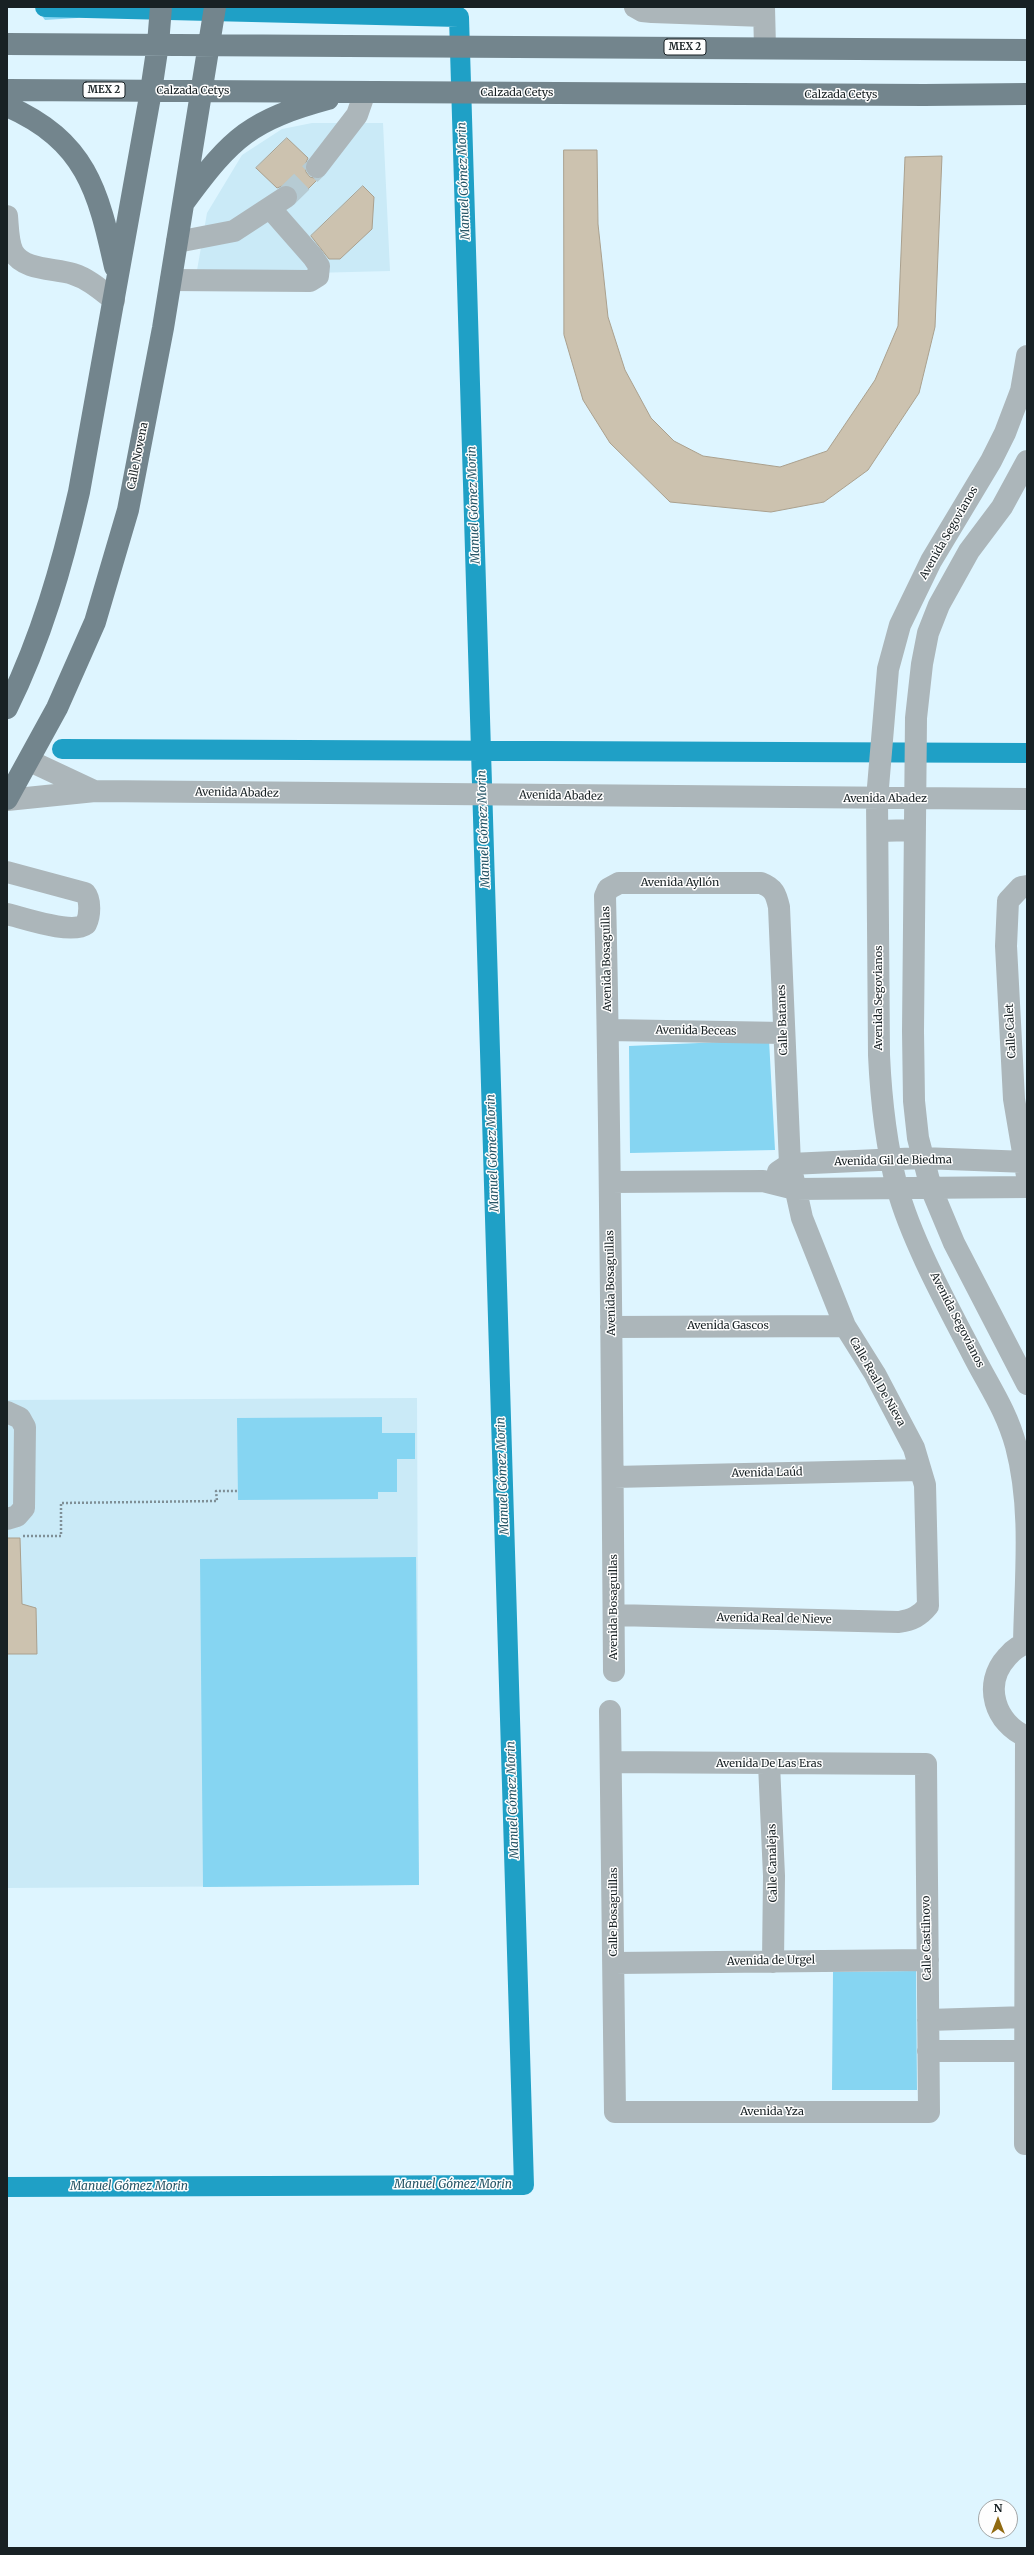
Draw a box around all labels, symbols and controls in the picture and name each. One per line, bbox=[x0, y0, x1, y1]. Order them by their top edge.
road number: MEX 2 bbox=[664, 39, 706, 55]
road number: MEX 2 bbox=[83, 82, 125, 98]
street label: Calzada Cetys bbox=[157, 84, 229, 98]
street label: Calzada Cetys bbox=[481, 86, 553, 100]
street label: Calzada Cetys bbox=[805, 88, 877, 102]
water label: Manuel Gómez Morin bbox=[455, 122, 473, 240]
street label: Calle Novena bbox=[125, 421, 151, 491]
water label: Manuel Gómez Morin bbox=[465, 446, 483, 564]
street label: Avenida Segovianos bbox=[917, 484, 981, 582]
water label: Manuel Gómez Morin bbox=[475, 770, 493, 888]
street label: Avenida Abadez bbox=[195, 786, 279, 800]
street label: Avenida Abadez bbox=[519, 789, 603, 803]
street label: Avenida Abadez bbox=[843, 792, 927, 806]
street label: Avenida Ayllón bbox=[641, 876, 719, 890]
street label: Avenida Bosaguillas bbox=[599, 906, 615, 1012]
street label: Avenida Segovianos bbox=[872, 945, 886, 1051]
street label: Calle Batanes bbox=[775, 984, 791, 1056]
street label: Calle Calet bbox=[1003, 1003, 1019, 1059]
street label: Avenida Beceas bbox=[655, 1024, 737, 1038]
water label: Manuel Gómez Morin bbox=[484, 1094, 502, 1212]
street label: Avenida Gil de Biedma bbox=[834, 1153, 952, 1169]
street label: Avenida Bosaguillas bbox=[603, 1230, 619, 1336]
street label: Avenida Segovianos bbox=[927, 1270, 987, 1370]
street label: Avenida Gascos bbox=[687, 1319, 769, 1333]
street label: Calle Real De Nieva bbox=[846, 1335, 908, 1429]
water label: Manuel Gómez Morin bbox=[494, 1417, 512, 1535]
street label: Avenida Laúd bbox=[731, 1466, 803, 1480]
street label: Avenida Bosaguillas bbox=[607, 1554, 621, 1660]
street label: Avenida Real de Nieve bbox=[716, 1611, 832, 1627]
water label: Manuel Gómez Morin bbox=[504, 1741, 522, 1859]
street label: Avenida De Las Eras bbox=[716, 1757, 822, 1771]
street label: Calle Canalejas bbox=[766, 1824, 780, 1902]
street label: Calle Bosaguillas bbox=[607, 1867, 621, 1957]
street label: Calle Castilnovo bbox=[920, 1896, 934, 1980]
street label: Avenida de Urgel bbox=[727, 1954, 815, 1968]
street label: Avenida Yza bbox=[740, 2105, 804, 2119]
water label: Manuel Gómez Morin bbox=[394, 2178, 512, 2192]
water label: Manuel Gómez Morin bbox=[70, 2180, 188, 2194]
north arrow bbox=[978, 2499, 1018, 2539]
text: N bbox=[994, 2501, 1002, 2515]

